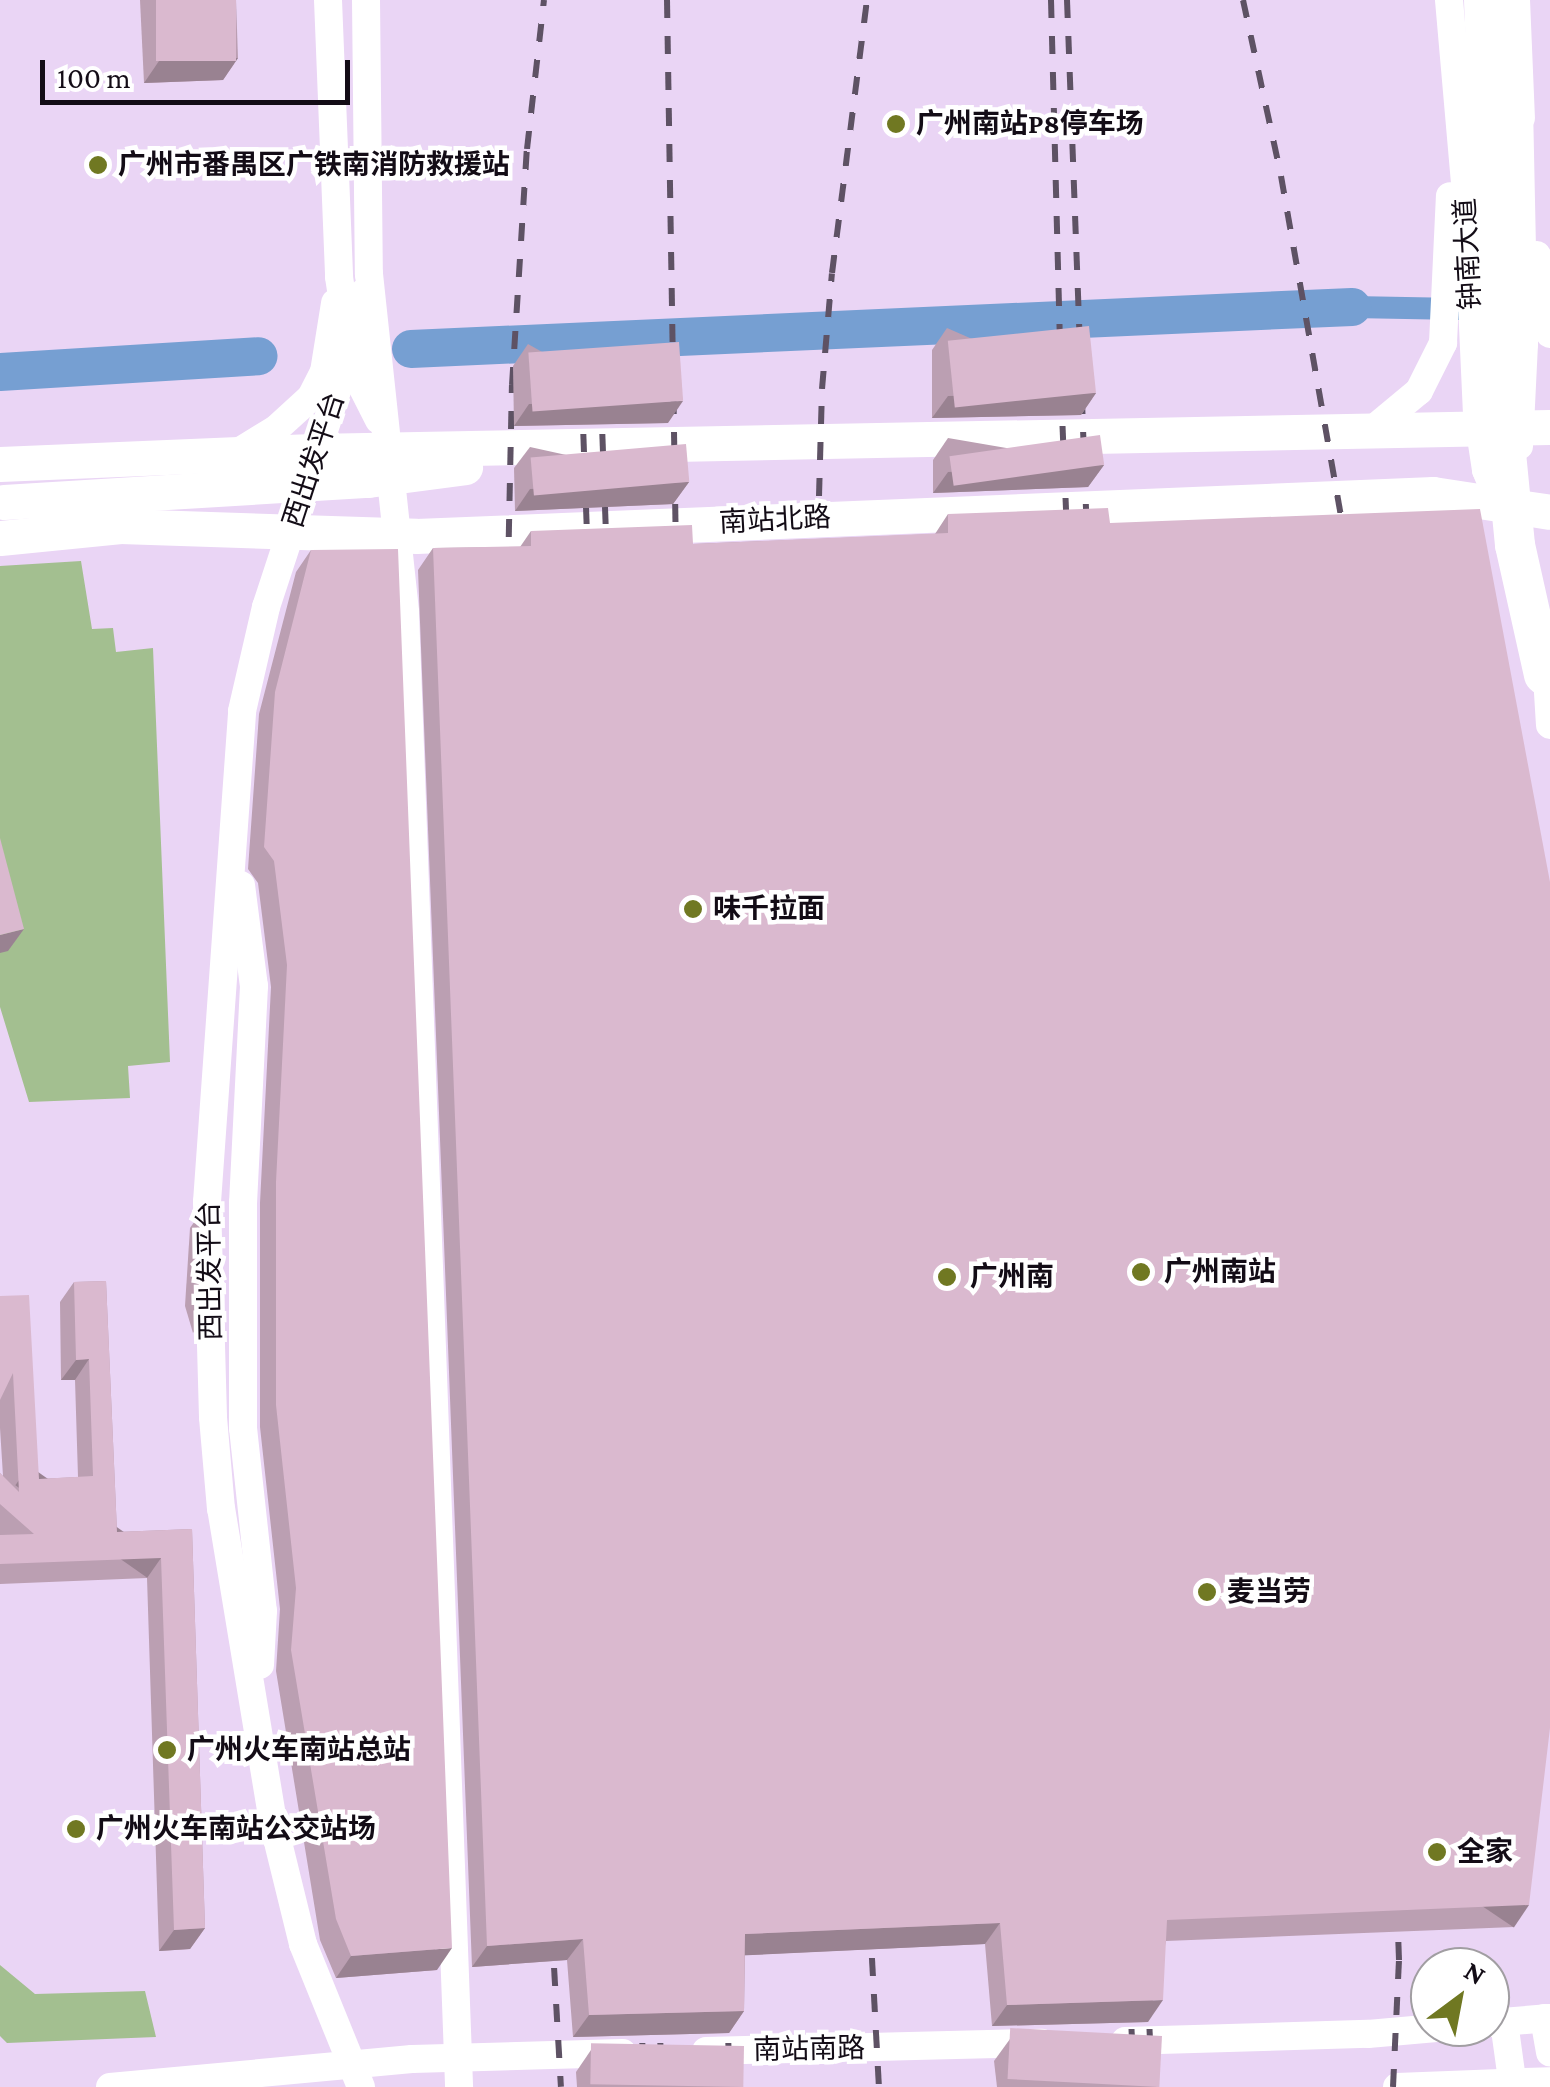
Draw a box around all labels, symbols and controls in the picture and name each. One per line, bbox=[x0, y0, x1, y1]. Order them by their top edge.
scale bar bbox=[45, 40, 355, 102]
text: 100 m bbox=[57, 61, 131, 94]
place label: 广州南站P8停车场 bbox=[916, 107, 1144, 141]
marker: 广州南站P8停车场 bbox=[885, 113, 907, 135]
place label: 广州市番禺区广铁南消防救援站 bbox=[118, 148, 510, 182]
marker: 广州市番禺区广铁南消防救援站 bbox=[87, 154, 109, 176]
street label: 钟南大道 bbox=[1448, 197, 1488, 311]
street label: 西出发平台 bbox=[276, 388, 352, 532]
street label: 南站北路 bbox=[718, 500, 832, 540]
place label: 味千拉面 bbox=[713, 892, 825, 926]
marker: 味千拉面 bbox=[682, 898, 704, 920]
street label: 西出发平台 bbox=[192, 1201, 228, 1341]
place label: 广州南站 bbox=[1164, 1255, 1276, 1289]
marker: 广州南站 bbox=[1128, 1259, 1154, 1285]
place label: 广州南 bbox=[970, 1260, 1054, 1294]
marker: 广州南 bbox=[934, 1264, 960, 1290]
place label: 麦当劳 bbox=[1227, 1575, 1311, 1609]
marker: 麦当劳 bbox=[1196, 1581, 1218, 1603]
place label: 广州火车南站总站 bbox=[187, 1733, 411, 1767]
marker: 广州火车南站总站 bbox=[156, 1739, 178, 1761]
place label: 广州火车南站公交站场 bbox=[96, 1812, 376, 1846]
marker: 广州火车南站公交站场 bbox=[65, 1818, 87, 1840]
place label: 全家 bbox=[1457, 1835, 1513, 1869]
marker: 全家 bbox=[1426, 1841, 1448, 1863]
north arrow bbox=[1410, 1947, 1510, 2047]
text: N bbox=[1459, 1955, 1491, 1991]
street label: 南站南路 bbox=[753, 2031, 865, 2067]

